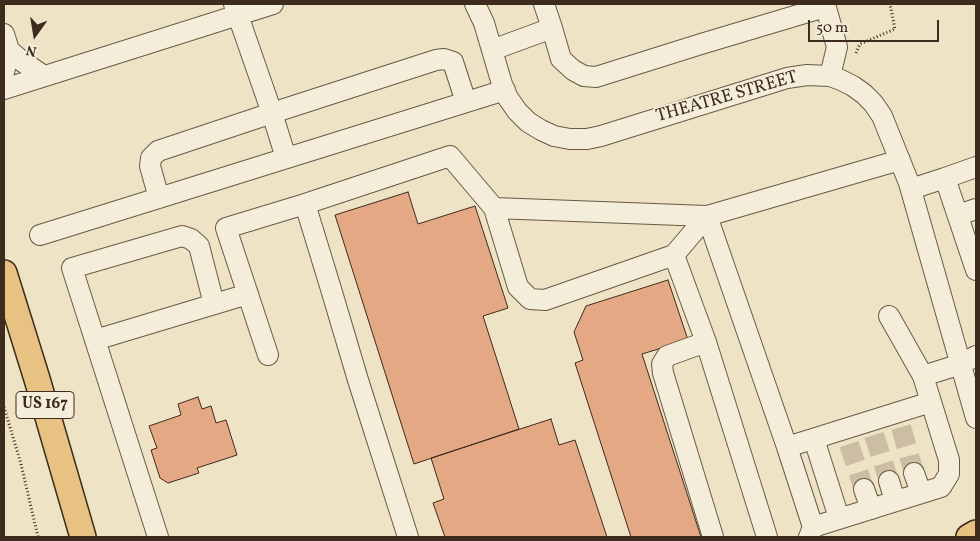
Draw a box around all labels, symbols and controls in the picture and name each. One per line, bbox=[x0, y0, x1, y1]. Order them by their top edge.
north arrow bbox=[10, 10, 60, 60]
scale bar bbox=[810, 10, 941, 42]
text: 50 m bbox=[816, 18, 848, 39]
text: N bbox=[24, 40, 39, 61]
street label: THEATRE STREET bbox=[654, 68, 800, 128]
road number: US 167 bbox=[16, 392, 74, 418]

